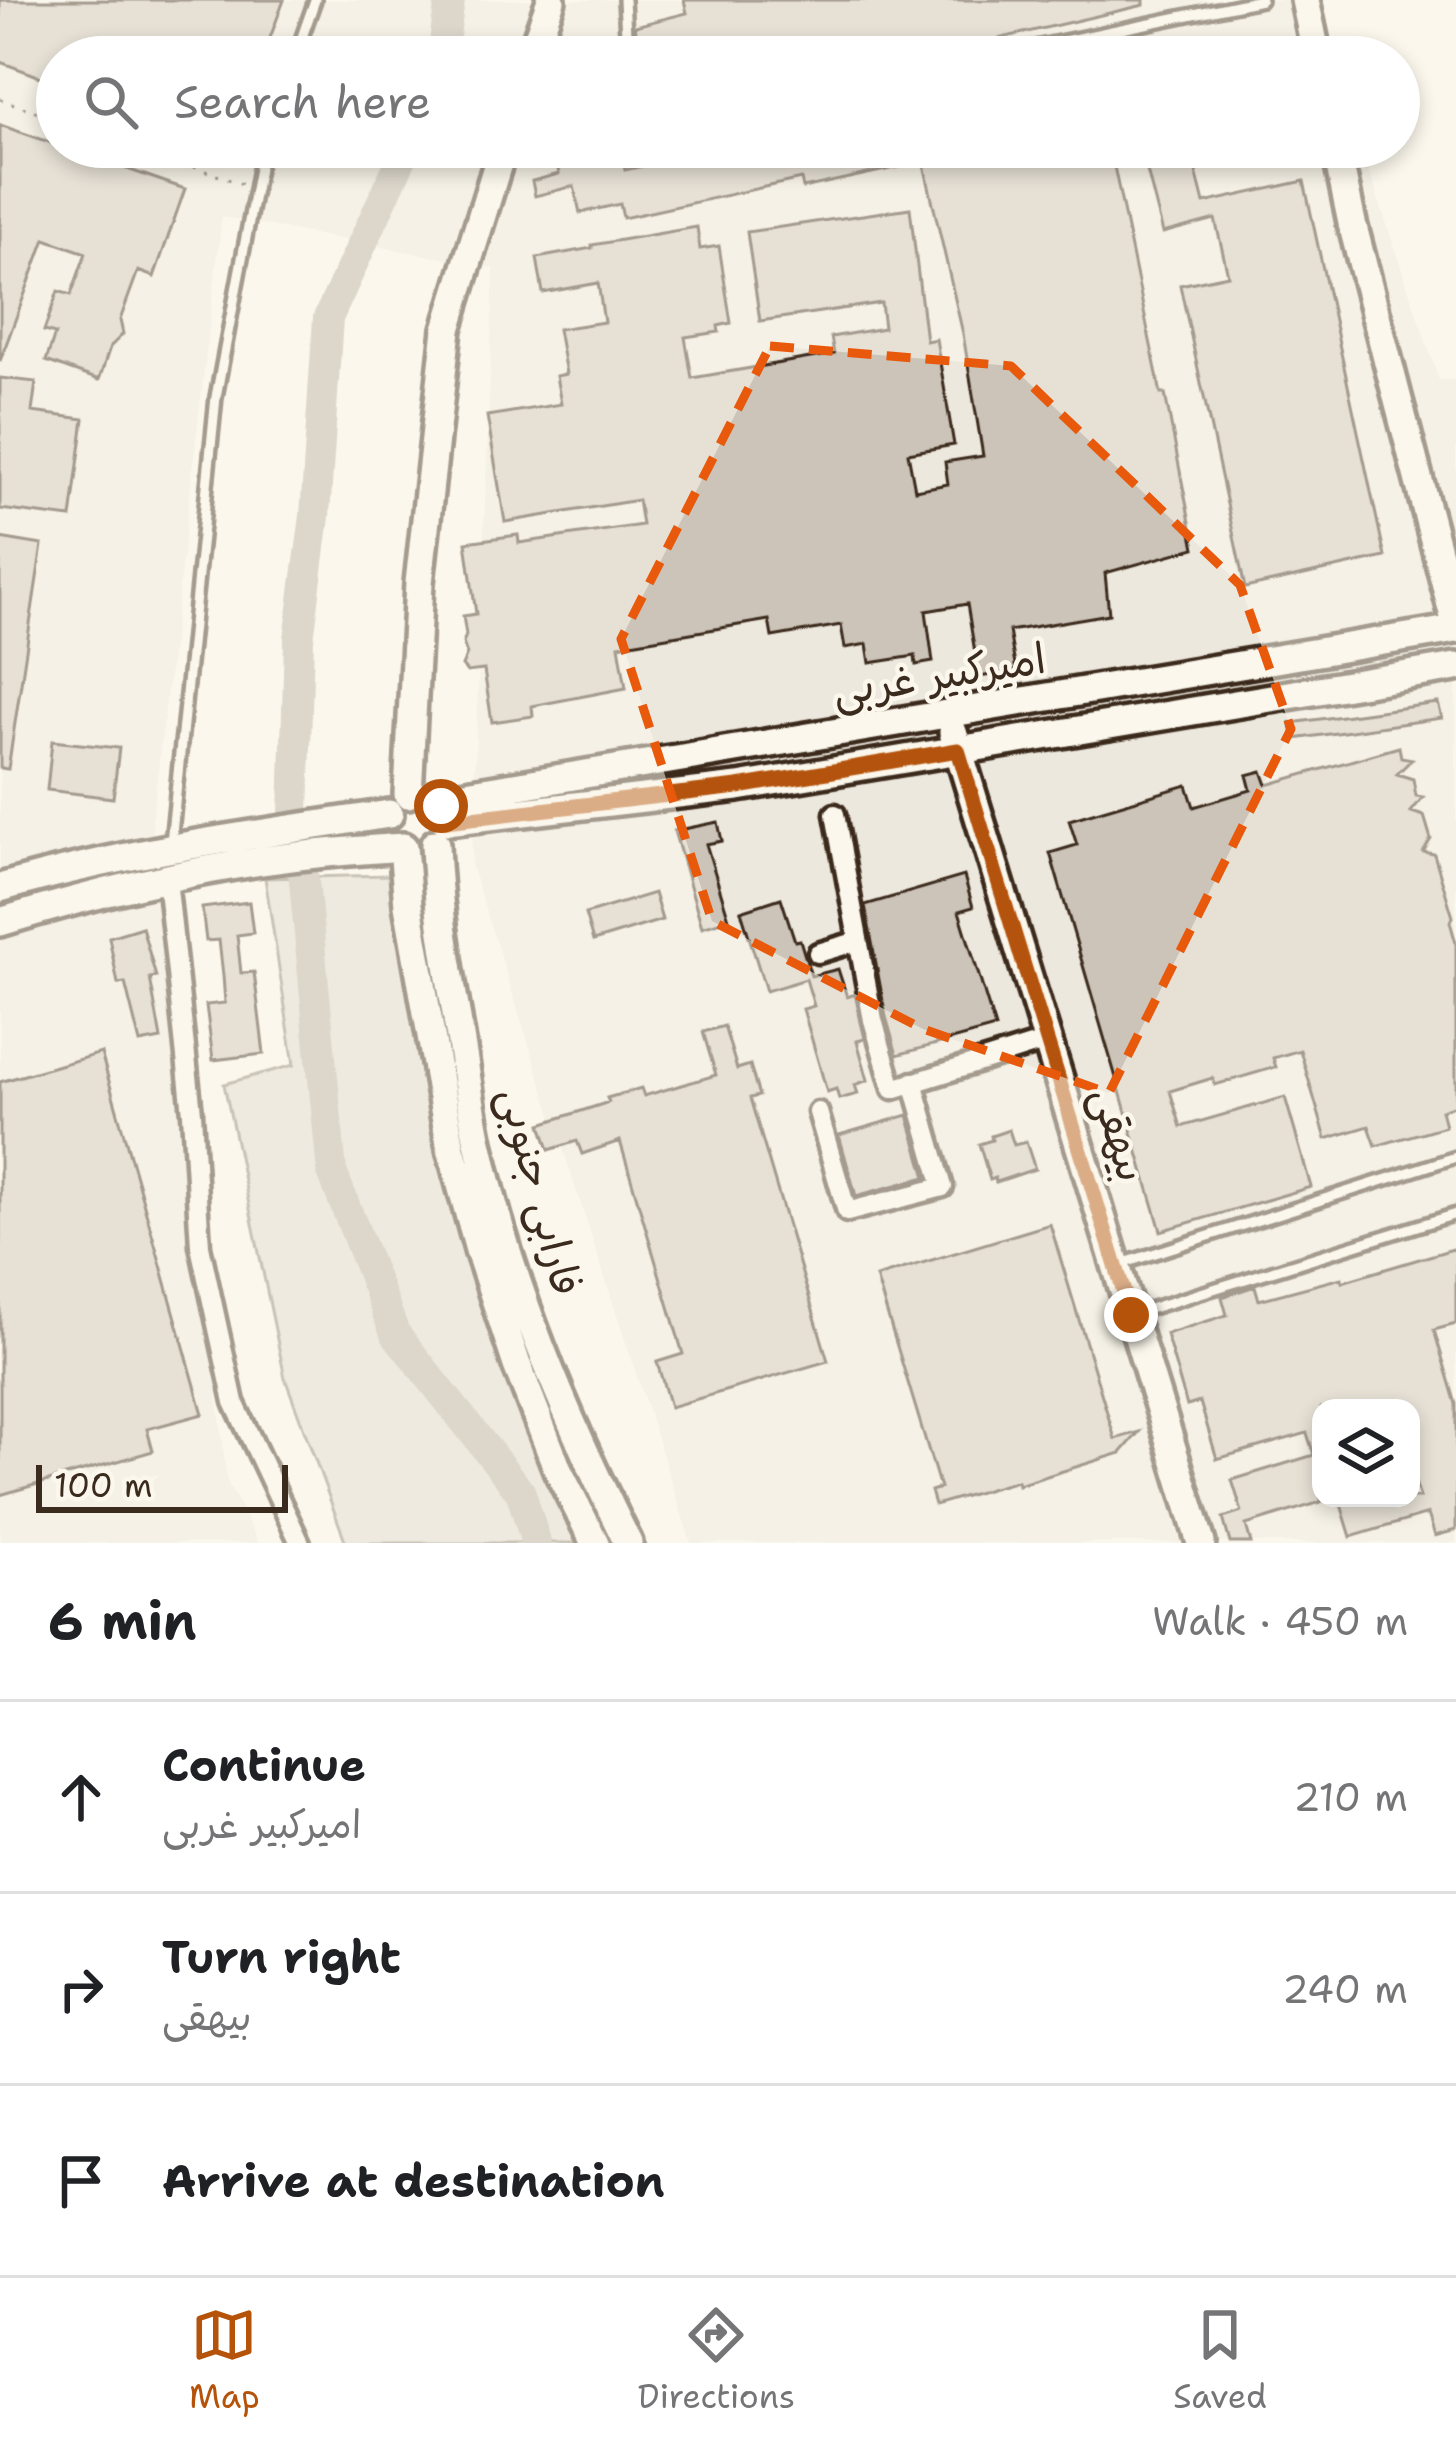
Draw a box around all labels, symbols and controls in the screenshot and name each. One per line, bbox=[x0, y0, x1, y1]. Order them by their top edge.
search box bbox=[36, 36, 1420, 168]
icon: search bbox=[78, 69, 144, 135]
text: Search here bbox=[174, 72, 431, 132]
street label: امیرکبیر غربی bbox=[829, 630, 1049, 718]
route start bbox=[414, 779, 468, 833]
street label: بیهقی bbox=[1079, 1080, 1161, 1188]
street label: فارابی جنوبی bbox=[486, 1081, 596, 1301]
route end bbox=[1104, 1288, 1158, 1342]
map controls bbox=[1312, 1399, 1420, 1507]
button: layers bbox=[1312, 1399, 1420, 1507]
scale bar bbox=[36, 1459, 288, 1512]
text: 100 m bbox=[54, 1463, 153, 1508]
text: 6 min bbox=[48, 1587, 197, 1655]
text: Walk · 450 m bbox=[1152, 1595, 1408, 1647]
text: Continue bbox=[162, 1735, 366, 1795]
icon: ahead bbox=[48, 1764, 114, 1830]
text: 210 m bbox=[1293, 1771, 1408, 1823]
text: امیرکبیر غربی bbox=[162, 1798, 361, 1850]
text: Turn right bbox=[162, 1927, 401, 1987]
icon: right bbox=[48, 1956, 114, 2022]
text: 240 m bbox=[1282, 1963, 1408, 2015]
text: بیهقی bbox=[162, 1990, 252, 2042]
icon: arrive bbox=[48, 2148, 114, 2214]
text: Arrive at destination bbox=[162, 2151, 665, 2211]
tab: Map bbox=[189, 2302, 260, 2419]
tab: Directions bbox=[638, 2302, 795, 2419]
tab: Saved bbox=[1173, 2302, 1267, 2419]

